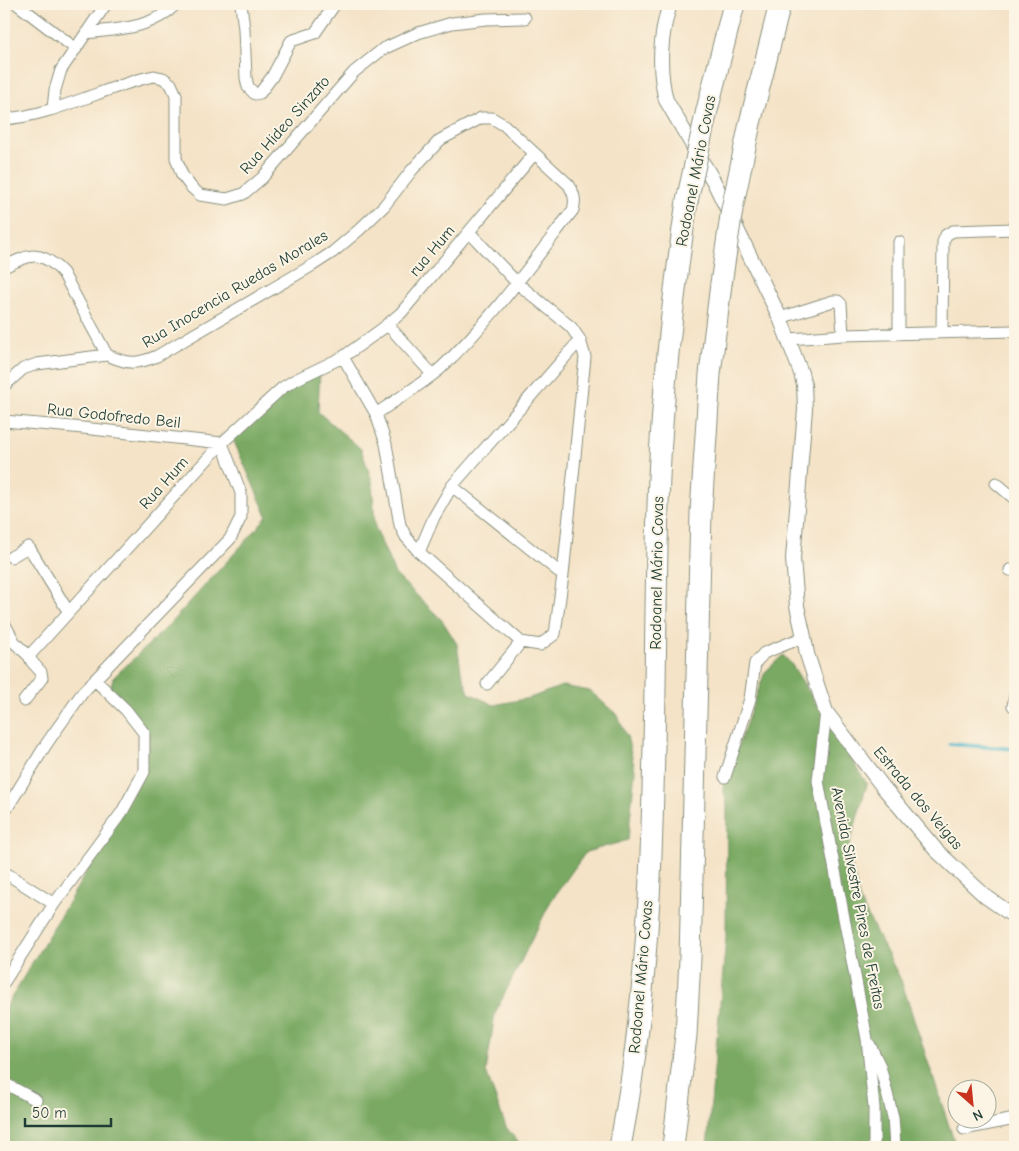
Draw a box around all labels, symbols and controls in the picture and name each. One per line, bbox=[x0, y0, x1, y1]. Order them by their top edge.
street label: Rua Hideo Sinzato bbox=[236, 72, 334, 178]
street label: Rodoanel Mário Covas bbox=[673, 94, 720, 248]
street label: rua Hum bbox=[405, 222, 459, 280]
street label: Rua Inocencia Ruedas Morales bbox=[139, 226, 331, 352]
street label: Rua Godofredo Beil bbox=[46, 400, 182, 432]
street label: Rua Hum bbox=[136, 453, 192, 513]
street label: Rodoanel Mário Covas bbox=[647, 496, 667, 650]
street label: Estrada dos Veigas bbox=[870, 743, 966, 853]
street label: Avenida Silvestre Pires de Freitas bbox=[828, 786, 888, 1011]
street label: Rodoanel Mário Covas bbox=[625, 899, 657, 1054]
north arrow bbox=[946, 1078, 996, 1128]
scale bar bbox=[25, 1096, 111, 1128]
text: 50 m bbox=[32, 1104, 67, 1122]
text: N bbox=[970, 1105, 986, 1125]

